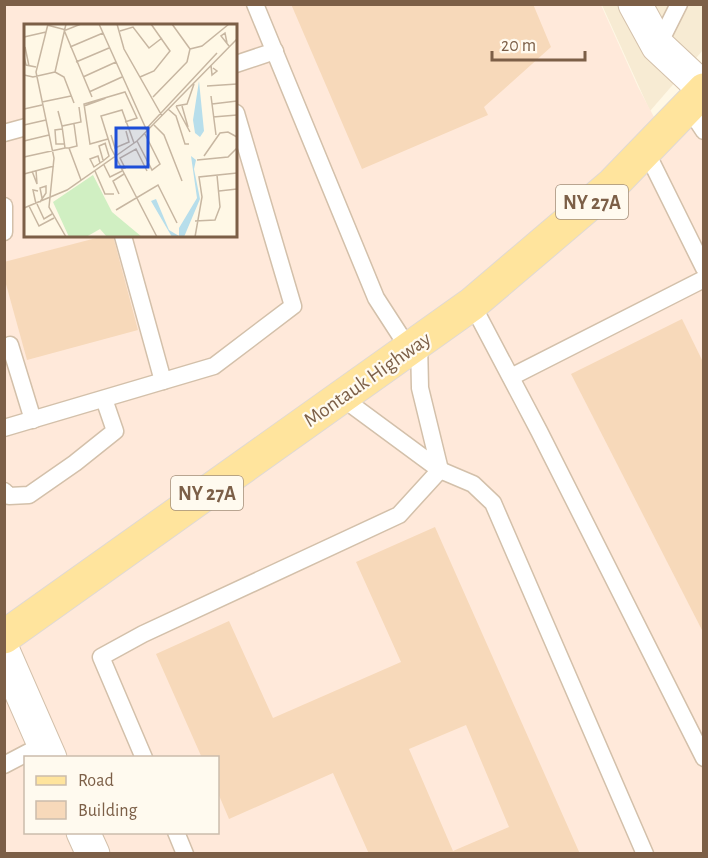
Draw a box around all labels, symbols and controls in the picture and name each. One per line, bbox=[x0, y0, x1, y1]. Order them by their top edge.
inset map bbox=[24, 24, 237, 237]
scale bar bbox=[492, 24, 585, 62]
text: 20 m bbox=[501, 37, 536, 55]
road number: NY 27A bbox=[556, 185, 628, 219]
street label: Montauk Highway bbox=[300, 328, 435, 431]
road number: NY 27A bbox=[171, 476, 243, 510]
legend bbox=[24, 756, 219, 834]
text: Road bbox=[78, 772, 114, 790]
text: Building bbox=[78, 802, 138, 820]

